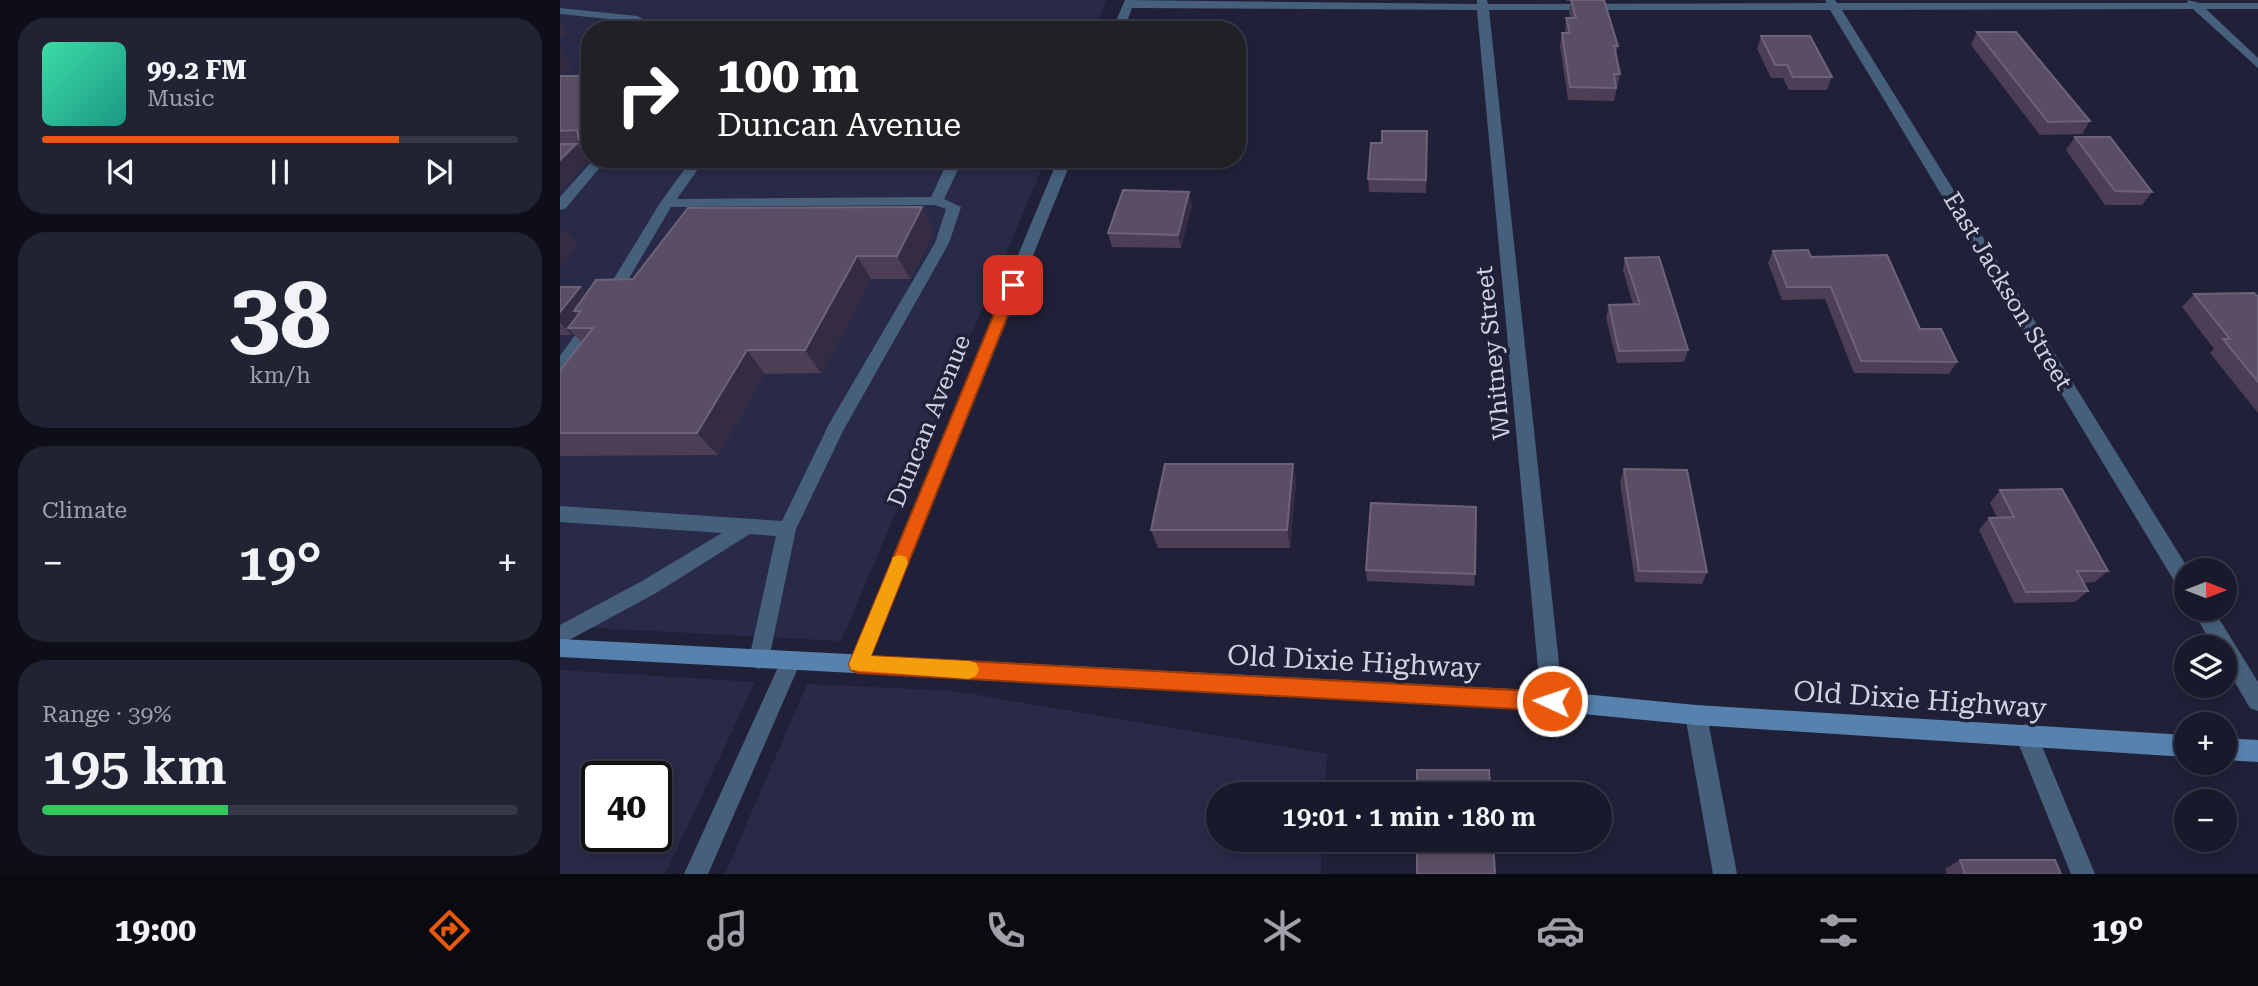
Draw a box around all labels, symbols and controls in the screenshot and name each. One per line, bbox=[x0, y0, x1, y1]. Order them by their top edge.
text: 100 m bbox=[717, 47, 859, 104]
icon: right bbox=[602, 49, 693, 140]
text: 99.2 FM bbox=[147, 55, 247, 85]
text: Music bbox=[147, 85, 214, 112]
text: Duncan Avenue bbox=[717, 106, 961, 144]
icon: previous bbox=[102, 153, 140, 191]
icon: pause bbox=[261, 153, 299, 191]
icon: next bbox=[420, 153, 458, 191]
street label: East Jackson Street bbox=[1938, 187, 2078, 395]
pin bbox=[983, 255, 1043, 315]
text: 38 bbox=[229, 263, 331, 369]
street label: Whitney Street bbox=[1470, 265, 1516, 441]
icon: arrive bbox=[994, 266, 1032, 304]
street label: Duncan Avenue bbox=[882, 331, 976, 511]
text: km/h bbox=[249, 362, 311, 389]
text: Climate bbox=[42, 497, 127, 524]
text: 19° bbox=[238, 532, 322, 593]
text: − bbox=[42, 541, 63, 585]
text: + bbox=[497, 541, 518, 585]
north arrow bbox=[2174, 558, 2236, 621]
map controls bbox=[2174, 558, 2237, 852]
button: layers bbox=[2174, 635, 2237, 698]
street label: Old Dixie Highway bbox=[1226, 638, 1482, 685]
position arrow bbox=[1515, 664, 1589, 738]
street label: Old Dixie Highway bbox=[1792, 674, 2048, 725]
text: Range · 39% bbox=[42, 701, 171, 728]
button: + bbox=[2174, 712, 2237, 775]
text: 195 km bbox=[42, 736, 227, 797]
speed limit sign: 40 bbox=[581, 761, 672, 852]
button: − bbox=[2174, 789, 2237, 852]
text: 19:01 · 1 min · 180 m bbox=[1282, 802, 1536, 832]
icon: directions bbox=[425, 906, 474, 955]
icon: music bbox=[703, 906, 752, 955]
icon: phone bbox=[981, 906, 1030, 955]
icon: climate bbox=[1258, 906, 1307, 955]
icon: car bbox=[1536, 906, 1585, 955]
icon: filters bbox=[1814, 906, 1863, 955]
text: 19:00 bbox=[114, 911, 196, 949]
text: 19° bbox=[2092, 911, 2144, 949]

